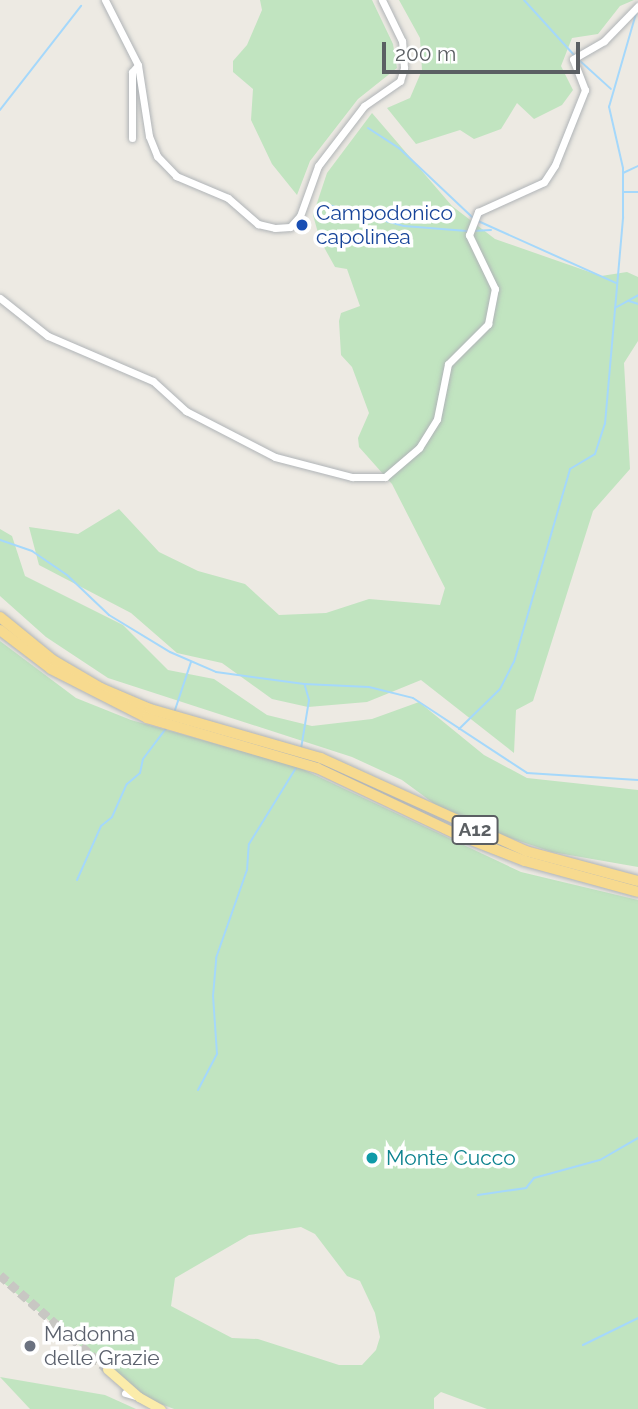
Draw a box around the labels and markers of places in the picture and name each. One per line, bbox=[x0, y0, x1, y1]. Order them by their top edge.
place label: Campodonico capolinea bbox=[316, 200, 453, 250]
marker: Campodonico capolinea bbox=[294, 217, 310, 233]
place label: Monte Cucco bbox=[386, 1145, 516, 1171]
marker: Monte Cucco bbox=[364, 1150, 380, 1166]
place label: Madonna delle Grazie bbox=[44, 1321, 160, 1371]
marker: Madonna delle Grazie bbox=[22, 1338, 38, 1354]

